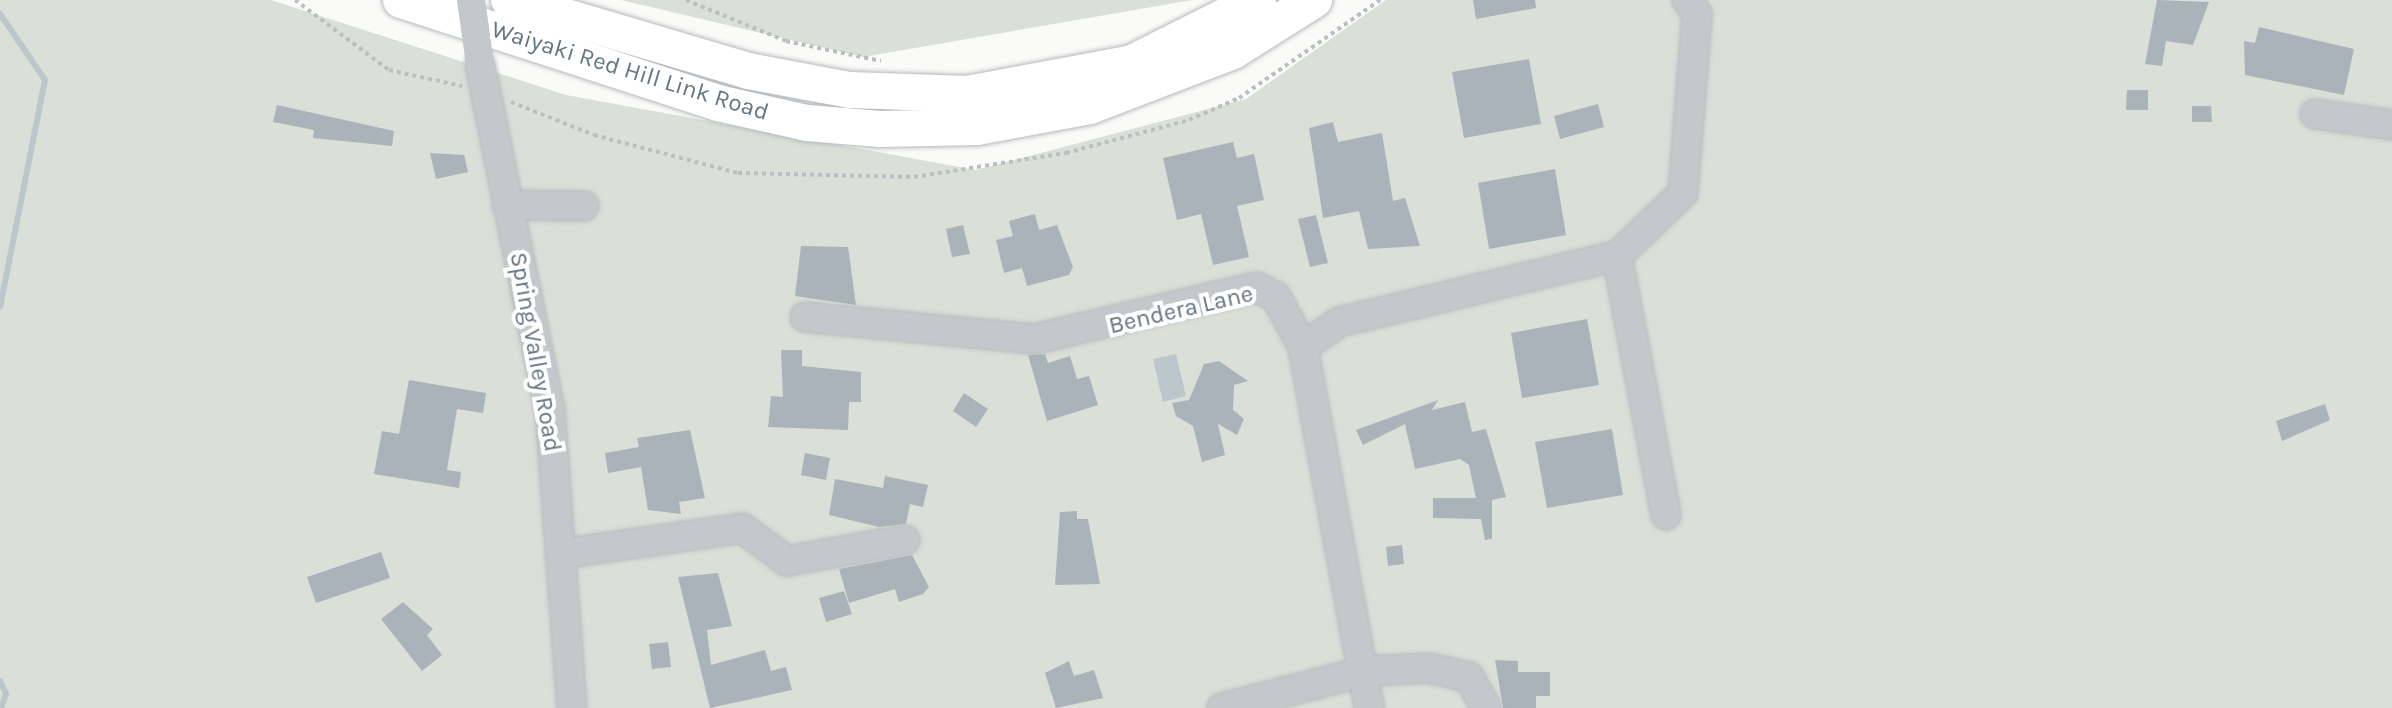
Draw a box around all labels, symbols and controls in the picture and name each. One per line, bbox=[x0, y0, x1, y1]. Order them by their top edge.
street label: Waiyaki Red Hill Link Road bbox=[488, 15, 772, 127]
street label: Spring Valley Road bbox=[503, 250, 567, 454]
street label: Bendera Lane bbox=[1106, 279, 1256, 341]

